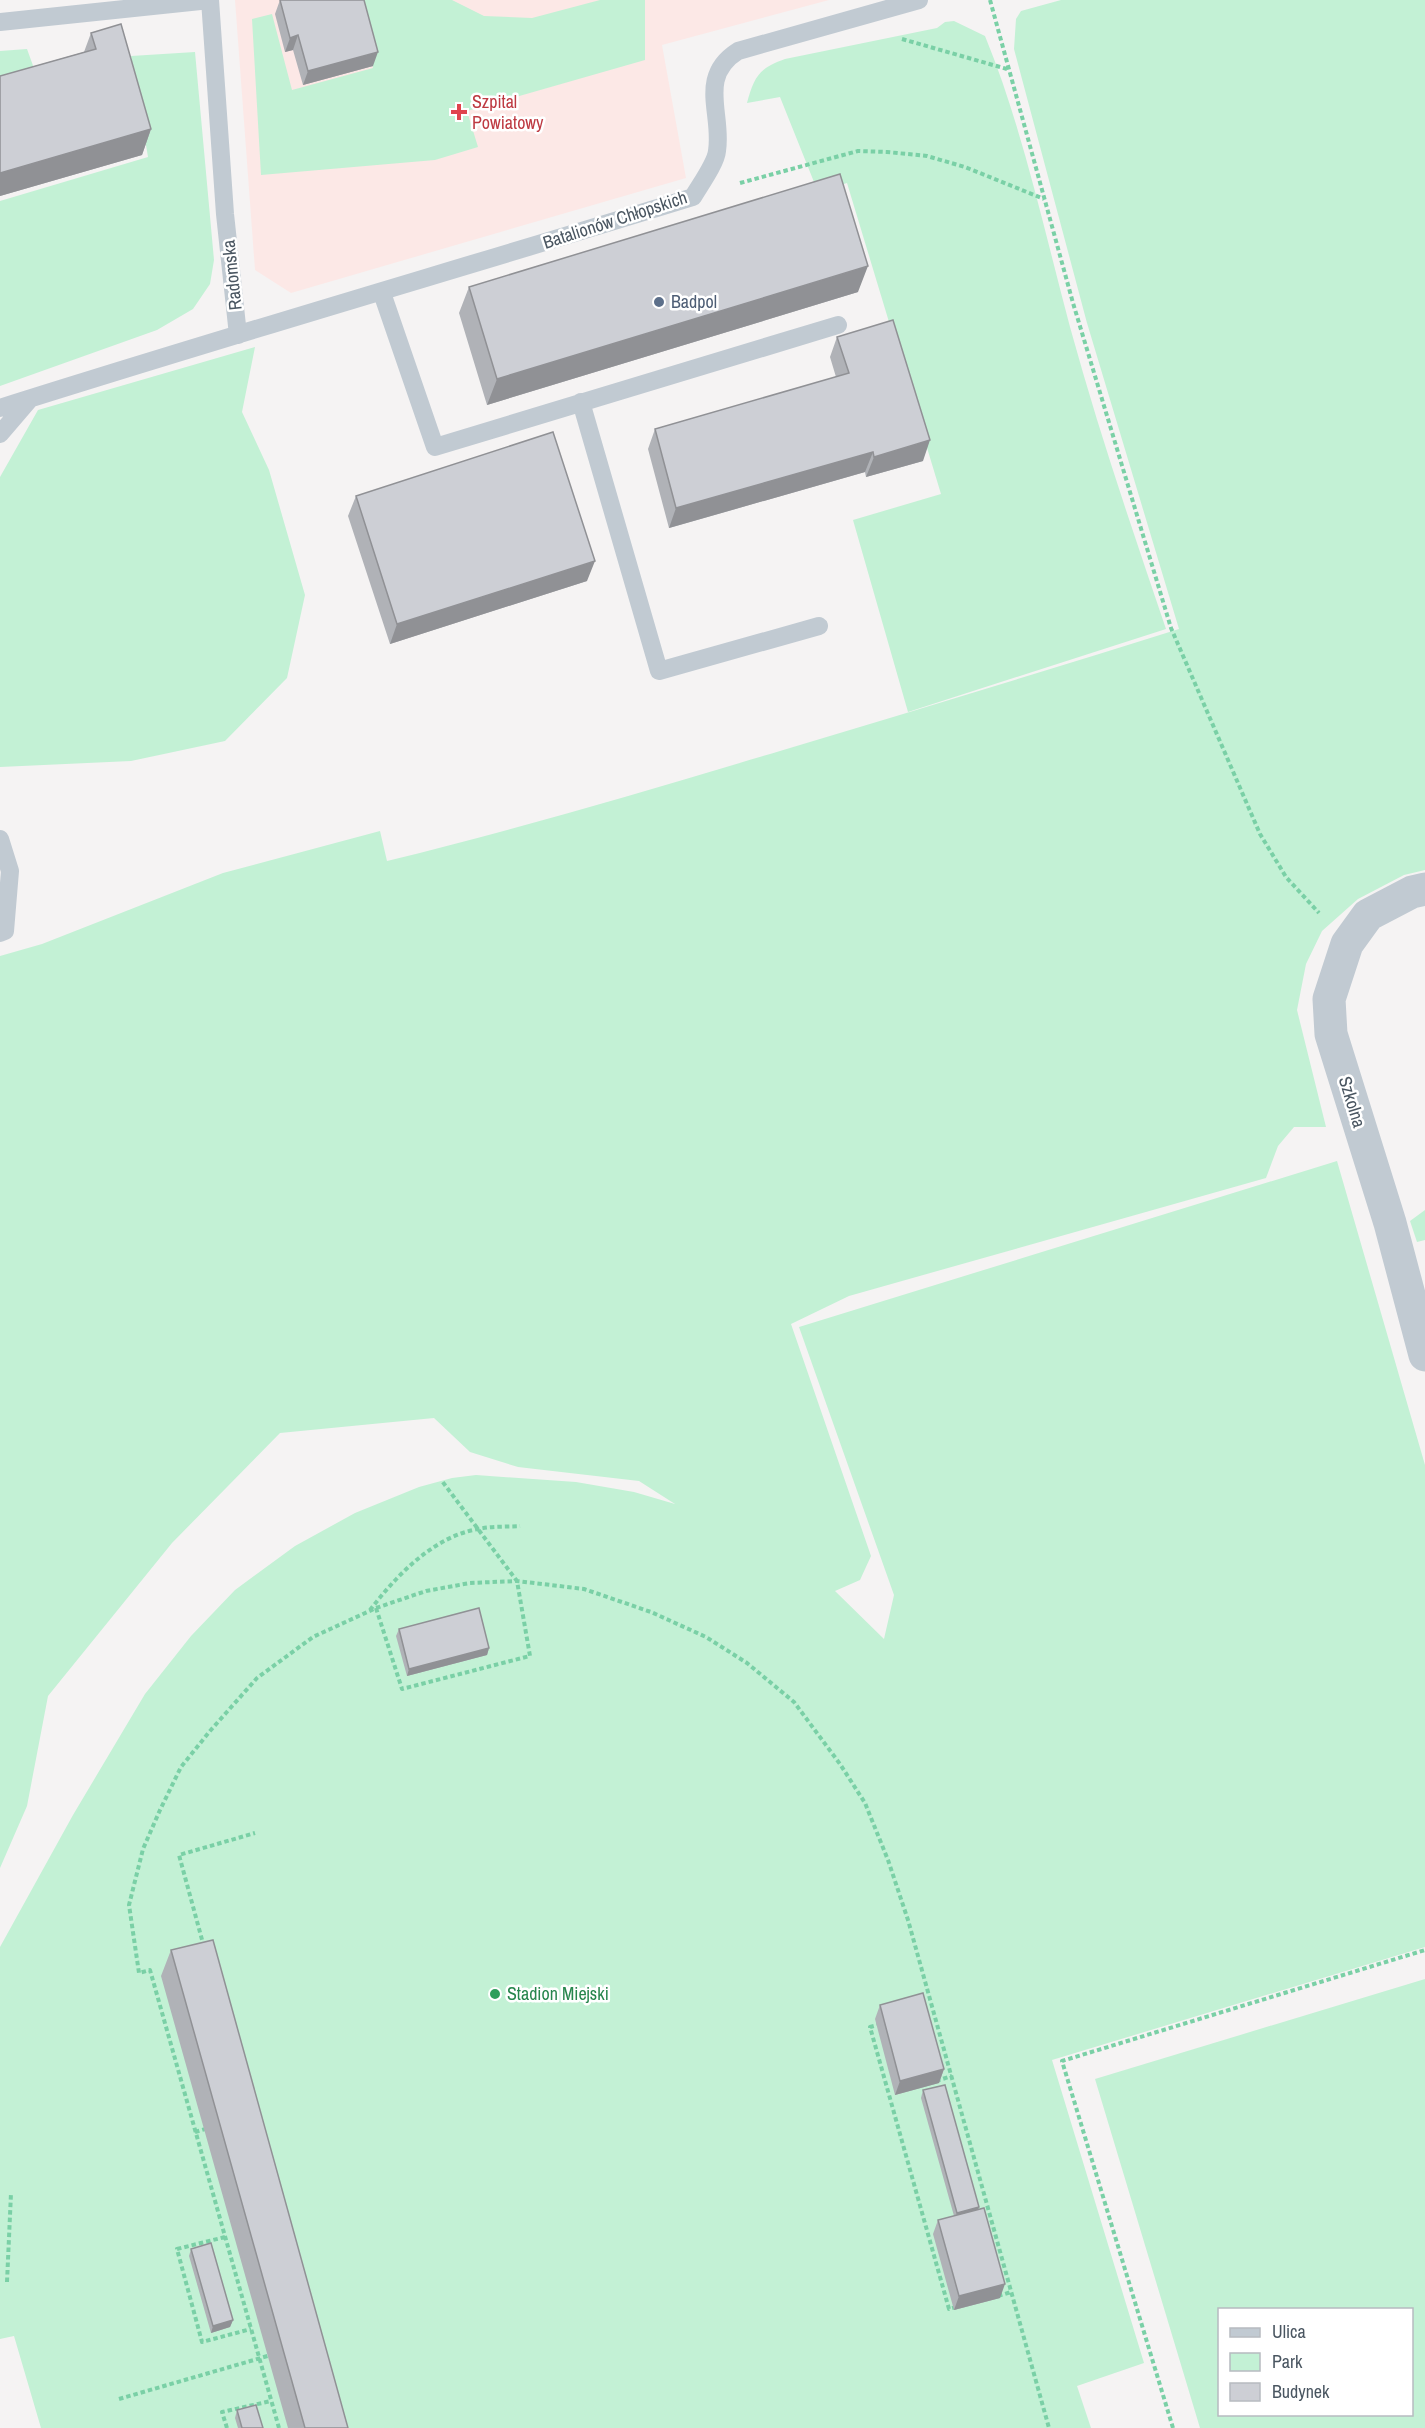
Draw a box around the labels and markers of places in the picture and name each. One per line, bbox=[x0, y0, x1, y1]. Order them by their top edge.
place label: Szpital Powiatowy bbox=[472, 89, 544, 135]
marker: Szpital Powiatowy bbox=[450, 103, 468, 121]
place label: Badpol bbox=[671, 289, 717, 314]
marker: Badpol bbox=[652, 295, 666, 309]
place label: Stadion Miejski bbox=[507, 1981, 609, 2006]
marker: Stadion Miejski bbox=[488, 1987, 502, 2001]

